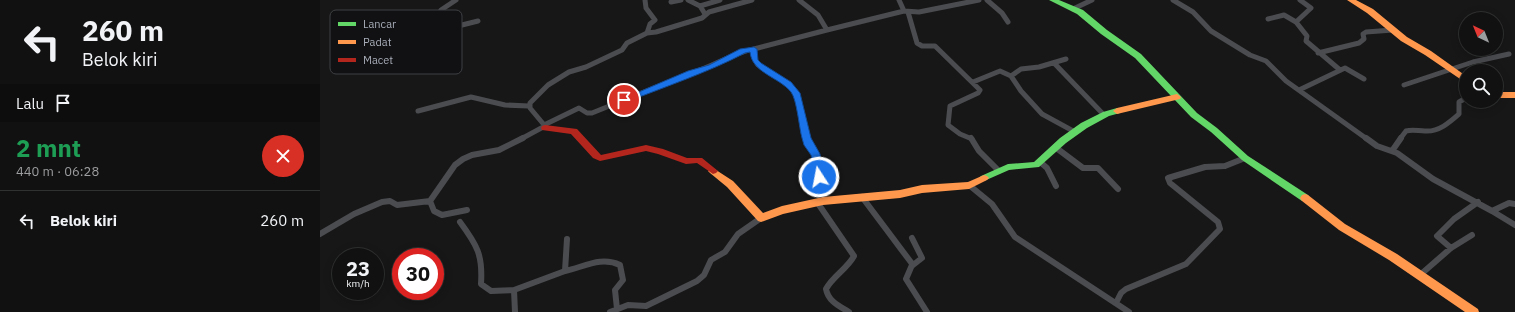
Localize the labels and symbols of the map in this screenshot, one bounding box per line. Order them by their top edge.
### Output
legend [330,10,462,74]
north arrow [1459,12,1503,56]
text: Lancar [363,17,396,31]
text: Padat [363,35,392,49]
text: Macet [363,53,393,67]
pin [607,83,641,117]
position arrow [798,156,840,198]
speed limit sign: 30 [392,248,444,300]

